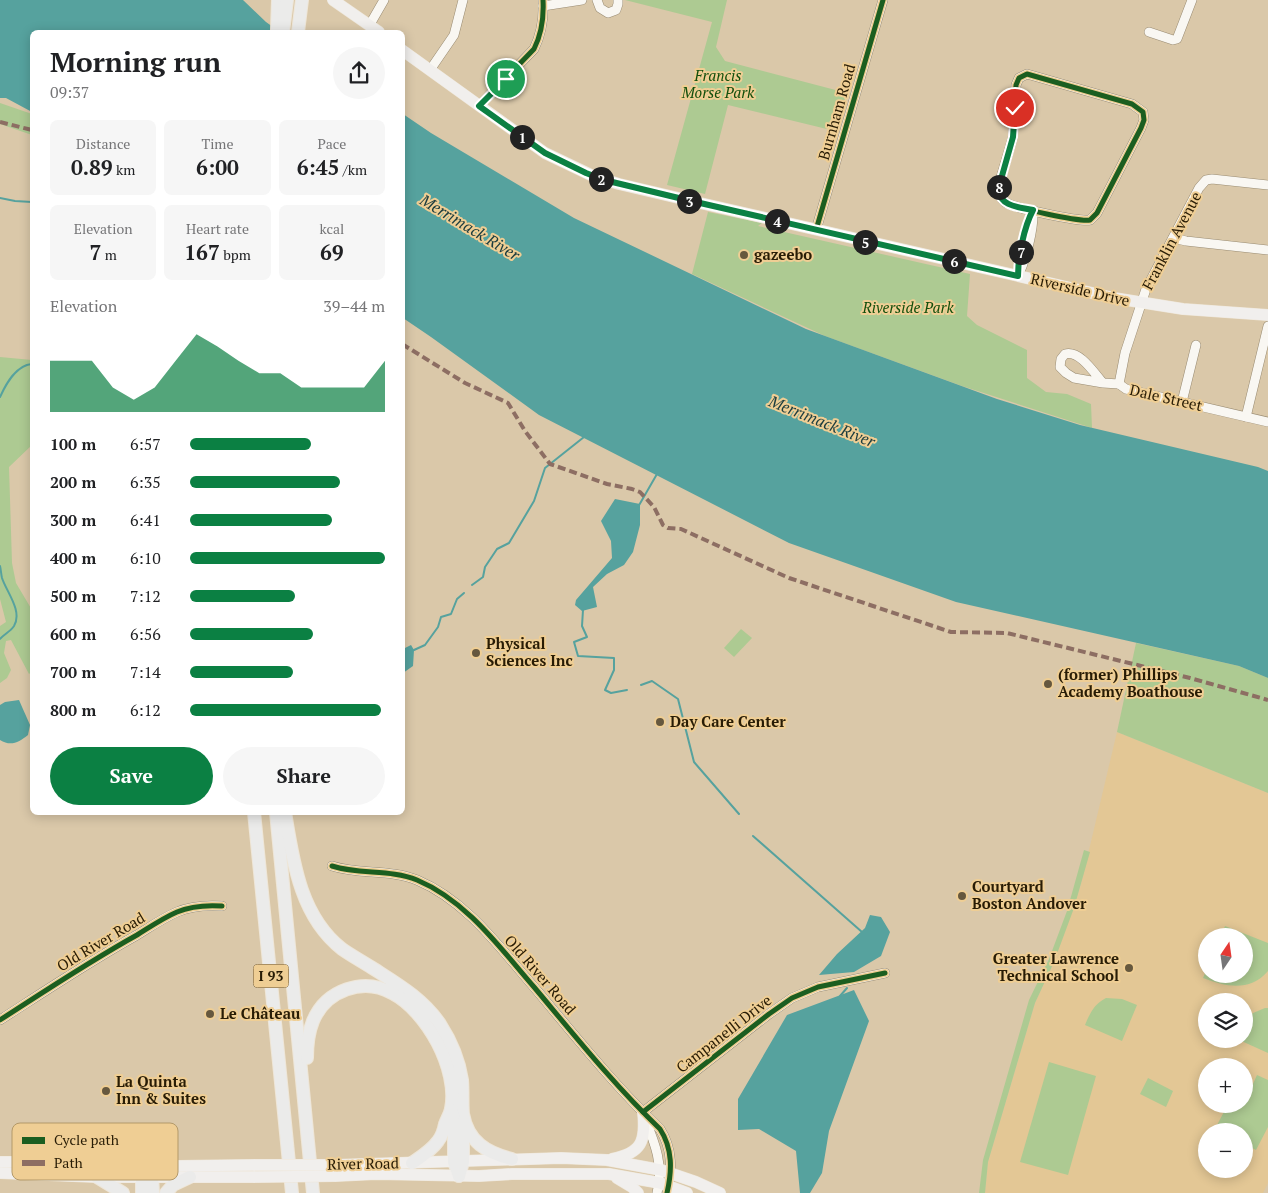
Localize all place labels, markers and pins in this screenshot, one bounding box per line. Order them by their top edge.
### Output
pin [485,58,527,100]
pin [994,87,1036,129]
pin: 1 [510,124,534,150]
pin: 2 [588,166,614,192]
pin: 8 [986,174,1012,200]
pin: 3 [676,188,702,214]
pin: 4 [764,208,790,234]
pin: 5 [852,230,878,254]
pin: 7 [1008,240,1034,264]
place label: gazeebo [754,244,812,264]
pin: 6 [942,248,966,274]
marker: gazeebo [738,249,750,261]
place label: Physical Sciences Inc [486,633,573,670]
marker: Physical Sciences Inc [470,647,482,659]
place label: (former) Phillips Academy Boathouse [1058,664,1203,701]
marker: (former) Phillips Academy Boathouse [1042,678,1054,690]
place label: Day Care Center [670,711,786,731]
marker: Day Care Center [654,716,666,728]
place label: Courtyard Boston Andover [972,876,1087,913]
marker: Courtyard Boston Andover [956,890,968,902]
place label: Greater Lawrence Technical School [993,948,1119,985]
marker: Greater Lawrence Technical School [1123,962,1135,974]
place label: Le Château [220,1003,301,1023]
marker: Le Château [204,1008,216,1020]
place label: La Quinta Inn & Suites [116,1071,206,1108]
marker: La Quinta Inn & Suites [100,1085,112,1097]

